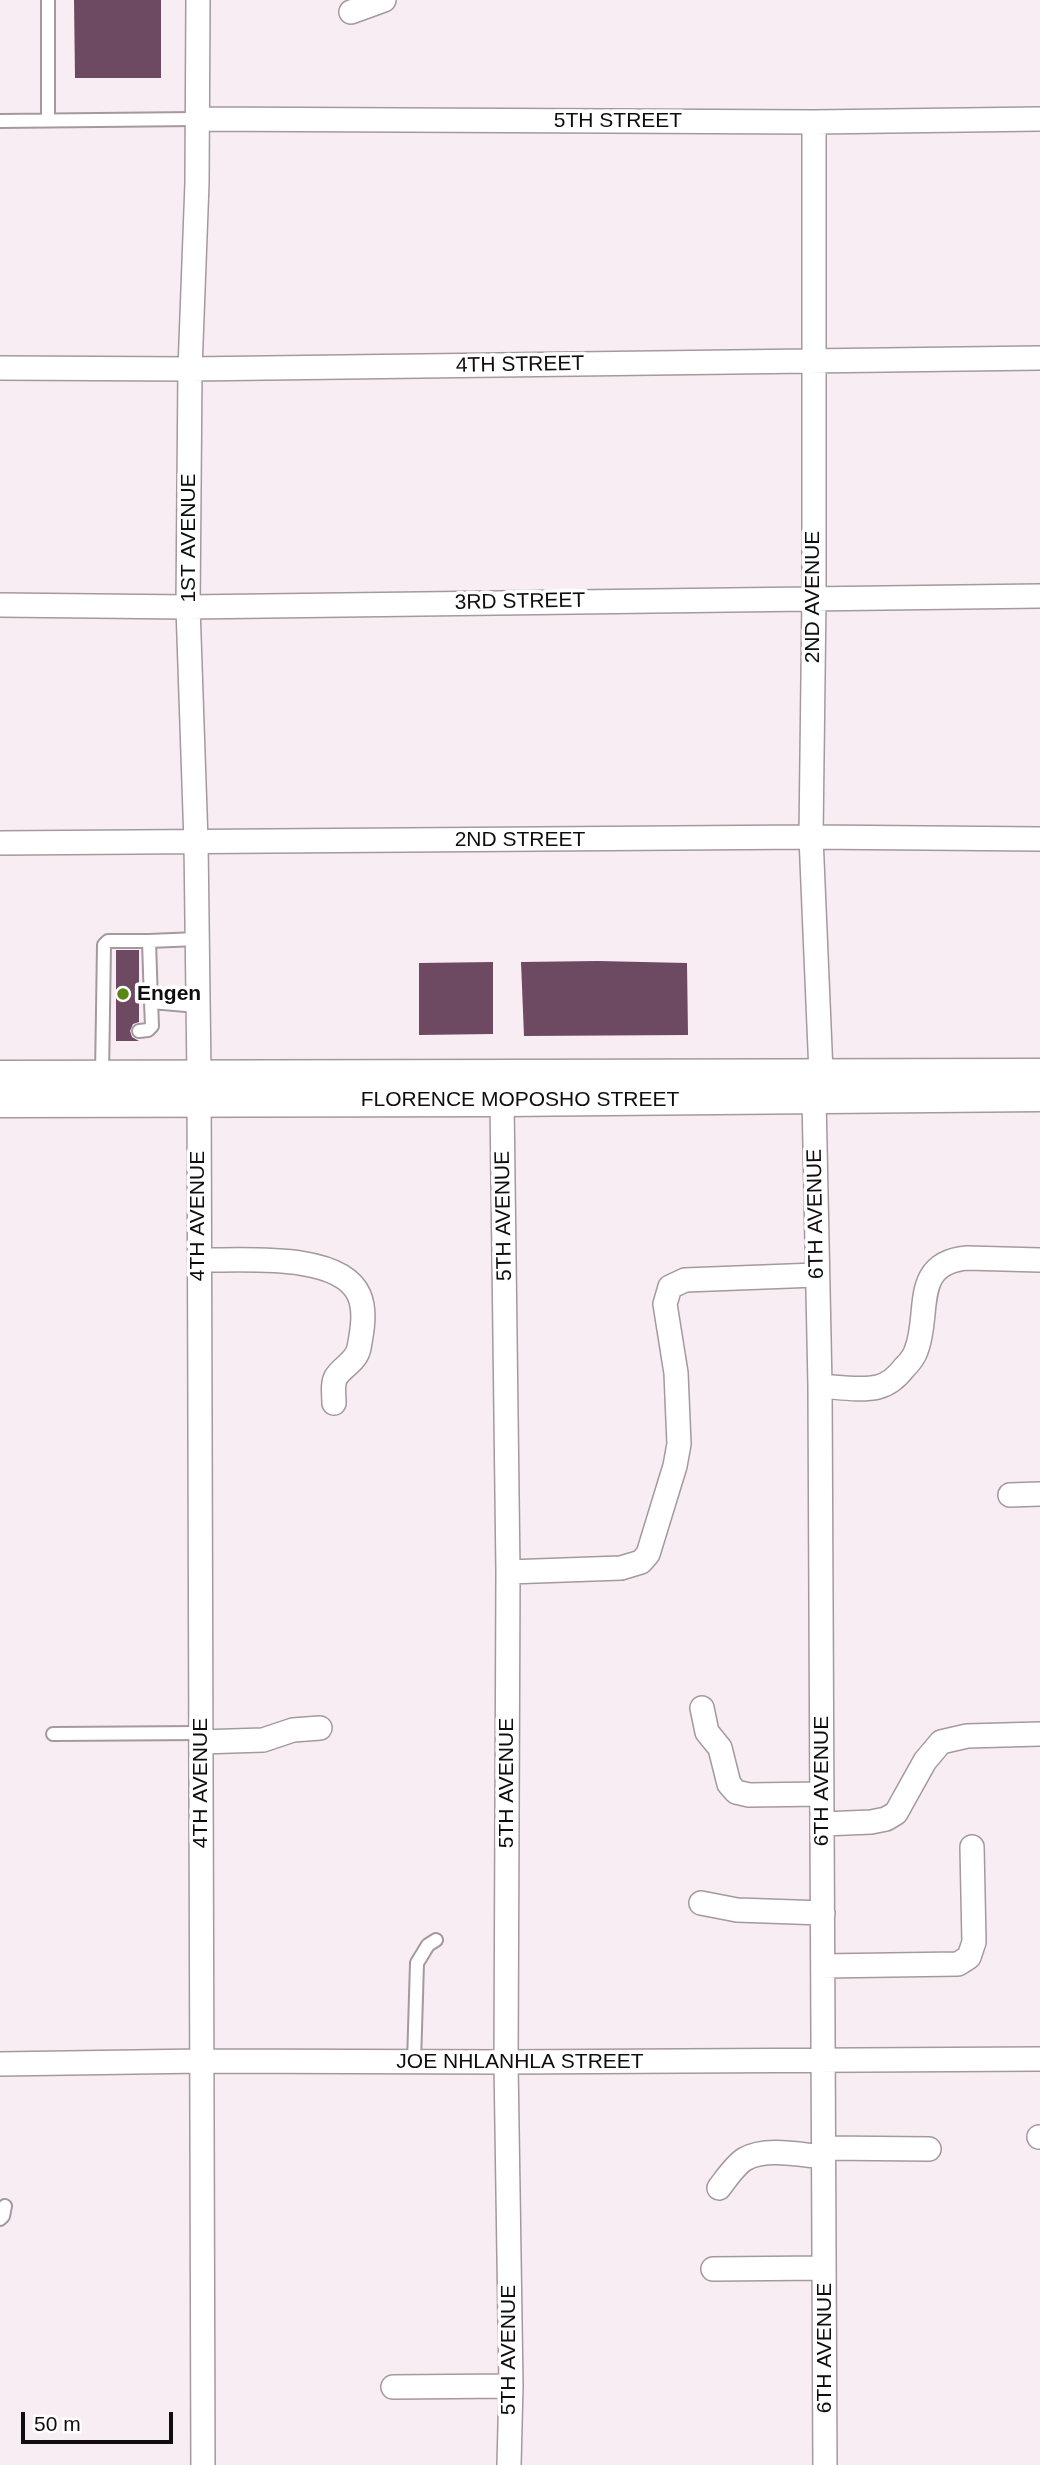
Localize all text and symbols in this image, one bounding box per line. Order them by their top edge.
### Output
street label: 5TH STREET [554,108,682,134]
street label: 4TH STREET [456,351,584,379]
street label: 1ST AVENUE [176,473,202,603]
street label: 2ND AVENUE [800,531,826,663]
street label: 3RD STREET [454,588,586,616]
street label: 2ND STREET [455,827,585,853]
place label: Engen [137,981,201,1007]
marker: Engen [115,986,131,1002]
street label: FLORENCE MOPOSHO STREET [361,1087,679,1113]
street label: 6TH AVENUE [802,1149,830,1279]
street label: 4TH AVENUE [185,1151,211,1281]
street label: 5TH AVENUE [490,1151,518,1281]
street label: 6TH AVENUE [809,1716,835,1846]
street label: 4TH AVENUE [188,1718,214,1848]
street label: 5TH AVENUE [494,1718,520,1848]
street label: JOE NHLANHLA STREET [396,2049,644,2075]
street label: 6TH AVENUE [812,2283,838,2413]
street label: 5TH AVENUE [496,2285,522,2415]
scale bar [24,2398,177,2442]
text: 50 m [34,2412,81,2435]

